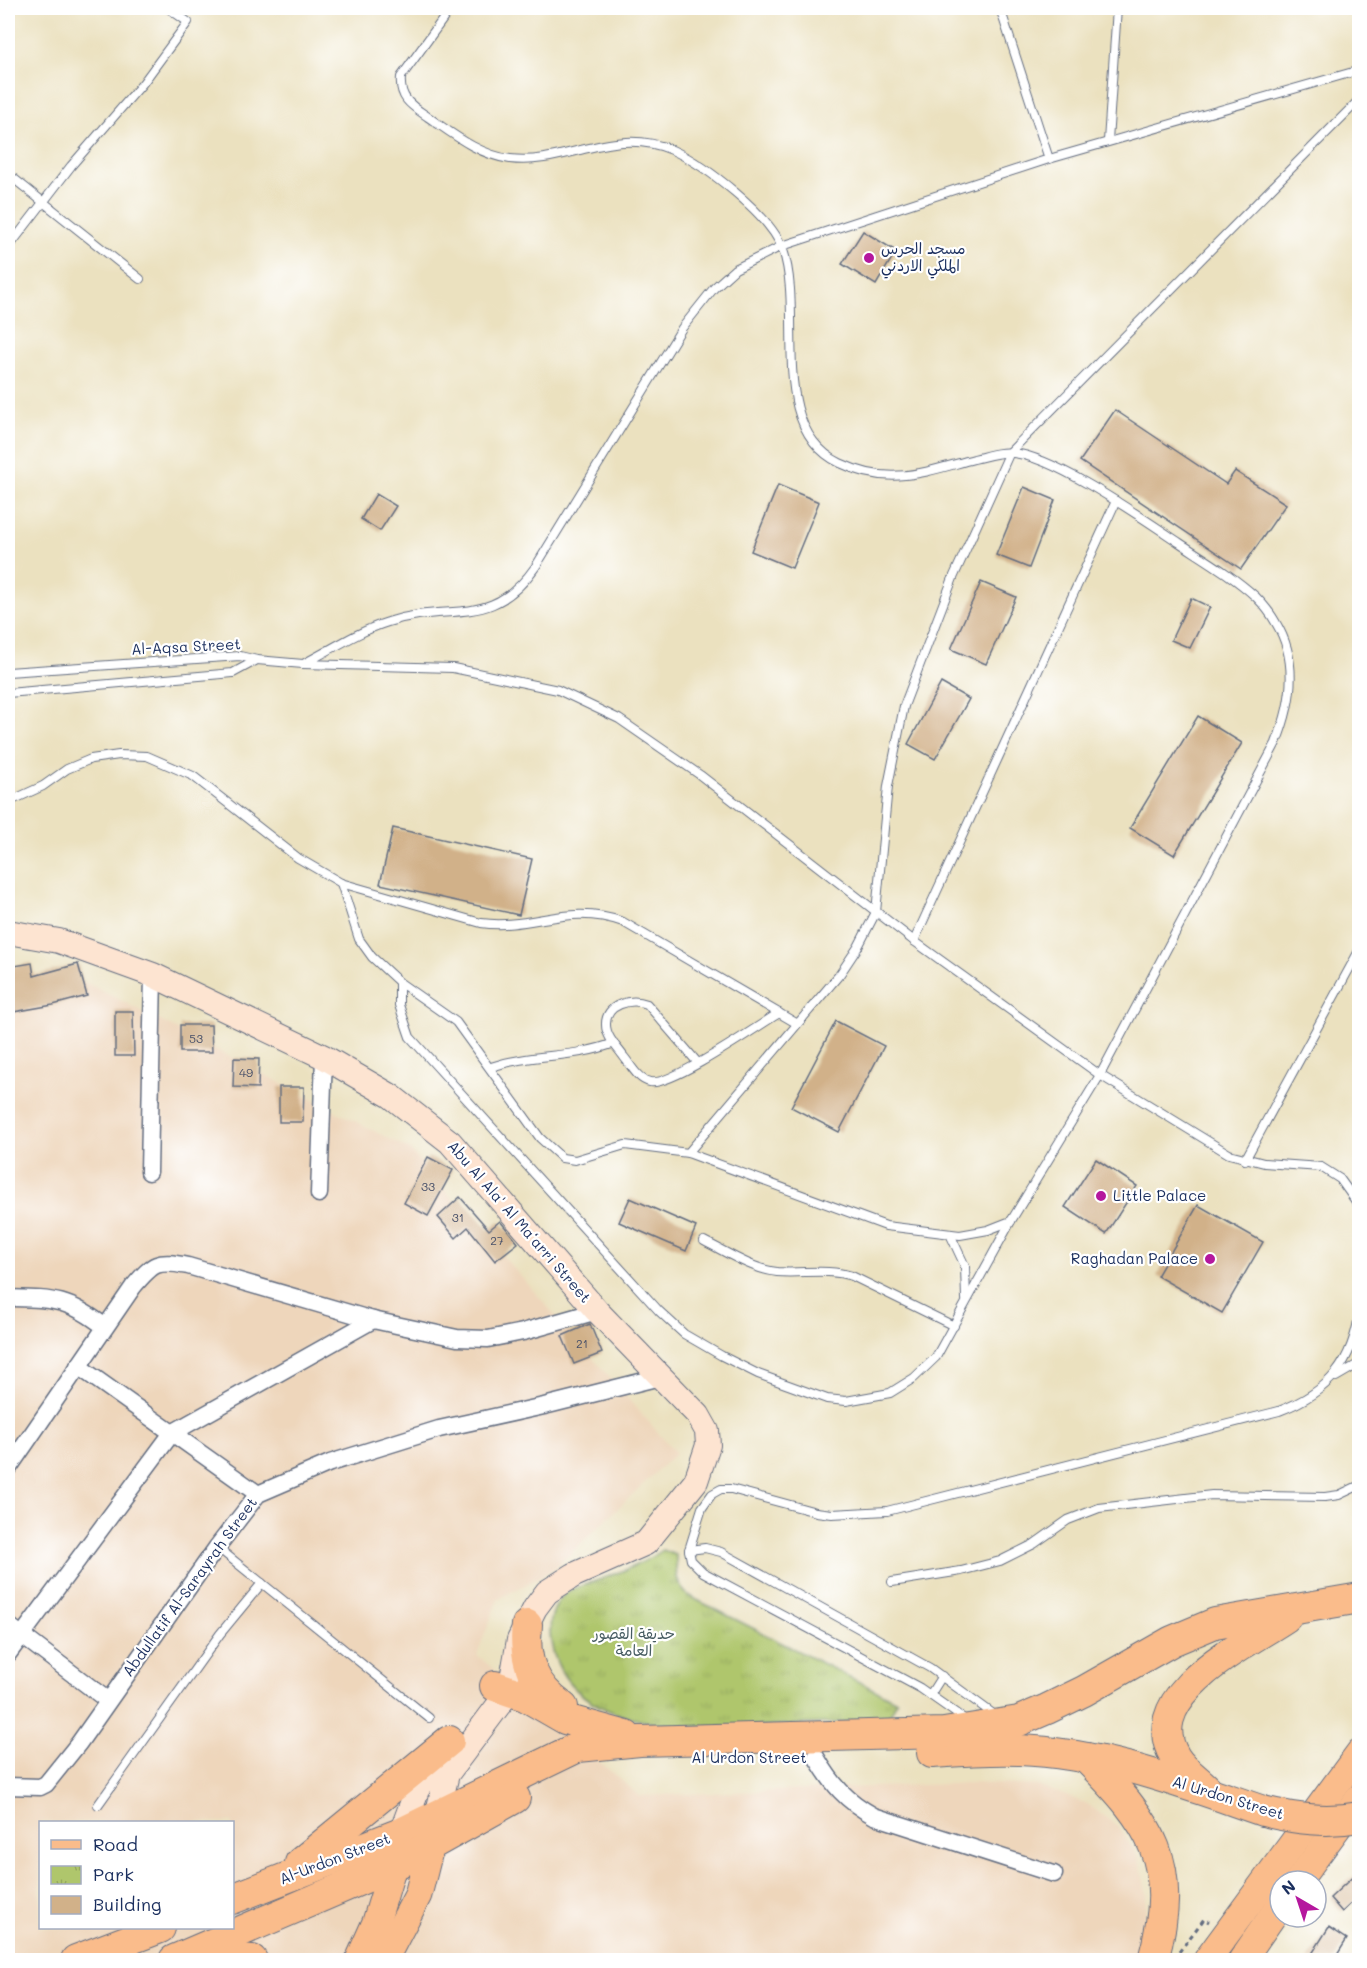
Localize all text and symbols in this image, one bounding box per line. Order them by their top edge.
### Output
place label: مسجد الحرس الملكي الاردني [881,238,965,279]
marker: مسجد الحرس الملكي الاردني [862,251,876,265]
street label: Al-Aqsa Street [131,633,241,659]
house number: 53 [189,1030,203,1046]
house number: 49 [239,1064,253,1080]
street label: Abu Al Ala' Al Maʻarri Street [444,1136,596,1307]
house number: 33 [421,1178,435,1194]
place label: Little Palace [1113,1185,1206,1205]
marker: Little Palace [1094,1189,1108,1203]
house number: 31 [452,1209,464,1225]
house number: 27 [490,1232,504,1248]
place label: Raghadan Palace [1071,1248,1198,1268]
marker: Raghadan Palace [1203,1252,1217,1266]
house number: 21 [576,1335,588,1351]
street label: Abdullatif Al-Sarayrah Street [117,1493,261,1680]
park label: حديقة القصور العامة [592,1623,675,1660]
street label: Al Urdon Street [691,1747,807,1767]
street label: Al Urdon Street [1170,1771,1287,1824]
legend [39,1821,234,1929]
street label: Al-Urdon Street [276,1828,393,1888]
text: Road [93,1832,138,1856]
text: Park [93,1862,134,1886]
north arrow [1268,1869,1328,1929]
text: N [1277,1875,1300,1899]
text: Building [93,1892,161,1916]

